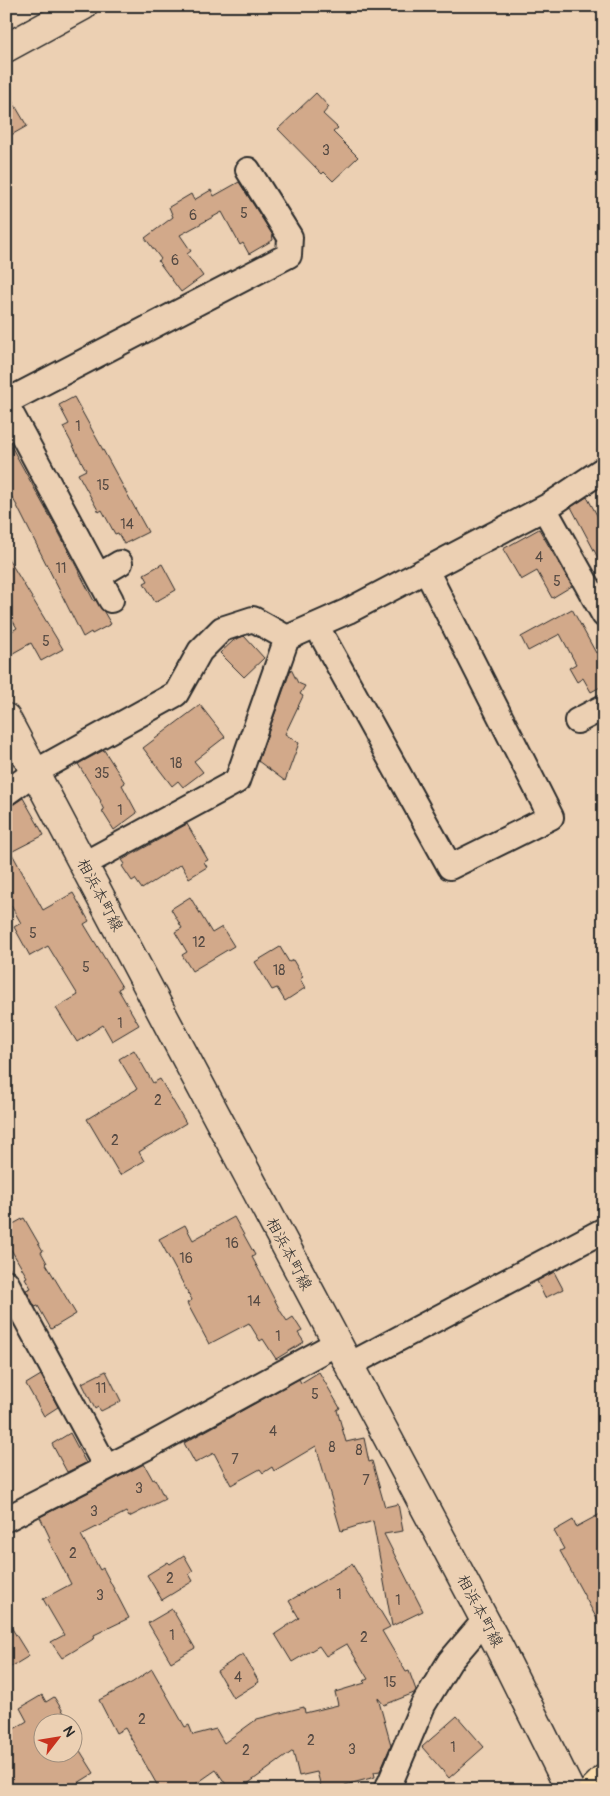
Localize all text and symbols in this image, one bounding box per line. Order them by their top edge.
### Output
house number: 3 [322,142,330,159]
house number: 5 [240,205,248,222]
house number: 6 [189,207,197,224]
house number: 6 [171,252,179,269]
house number: 1 [75,418,81,435]
house number: 15 [96,477,110,494]
house number: 14 [120,516,134,533]
house number: 4 [535,549,543,566]
house number: 11 [56,560,66,577]
house number: 5 [553,573,561,590]
house number: 5 [42,633,50,650]
house number: 18 [170,755,182,772]
house number: 35 [94,765,110,782]
house number: 1 [117,802,123,819]
street label: 相浜本町線 [72,855,128,935]
house number: 5 [29,925,37,942]
house number: 12 [192,934,206,951]
house number: 5 [82,959,90,976]
house number: 18 [273,962,285,979]
house number: 1 [117,1015,123,1032]
house number: 2 [154,1092,162,1109]
house number: 2 [111,1132,119,1149]
street label: 相浜本町線 [261,1214,317,1294]
house number: 16 [225,1235,239,1252]
house number: 16 [179,1250,193,1267]
house number: 14 [247,1293,261,1310]
house number: 1 [275,1328,281,1345]
house number: 11 [96,1380,106,1397]
house number: 5 [311,1386,319,1403]
house number: 4 [269,1423,277,1440]
house number: 8 [328,1439,336,1456]
house number: 8 [355,1442,363,1459]
house number: 7 [231,1451,239,1468]
house number: 7 [362,1472,370,1489]
house number: 3 [135,1480,143,1497]
house number: 3 [90,1503,98,1520]
house number: 2 [69,1545,77,1562]
house number: 2 [166,1570,174,1587]
street label: 相浜本町線 [452,1571,508,1651]
house number: 1 [336,1586,342,1603]
house number: 3 [96,1587,104,1604]
house number: 1 [395,1592,401,1609]
house number: 1 [169,1627,175,1644]
house number: 2 [360,1629,368,1646]
house number: 4 [234,1669,242,1686]
house number: 15 [383,1674,397,1691]
house number: 2 [138,1711,146,1728]
north arrow [32,1714,82,1764]
text: N [59,1723,78,1740]
house number: 2 [307,1732,315,1749]
house number: 1 [450,1739,456,1756]
house number: 3 [348,1741,356,1758]
house number: 2 [242,1742,250,1759]

